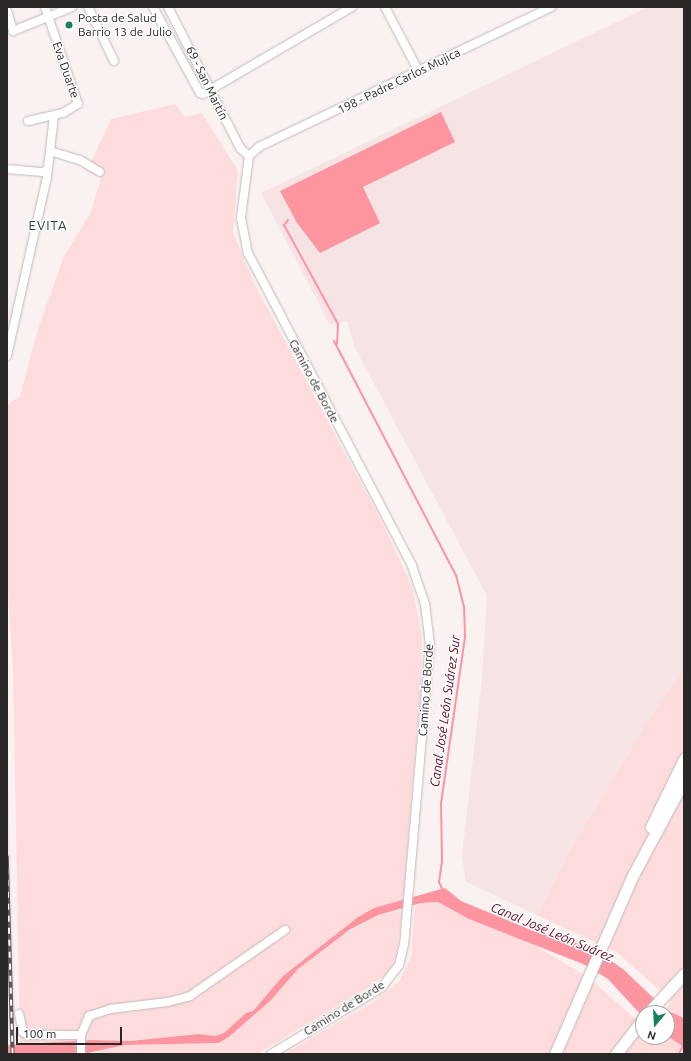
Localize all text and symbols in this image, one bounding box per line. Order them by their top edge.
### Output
place label: Posta de Salud Barrio 13 de Julio [78,11,172,39]
marker: Posta de Salud Barrio 13 de Julio [63,19,75,31]
street label: Eva Duarte [50,40,82,100]
street label: 69 - San Martín [183,44,231,122]
street label: 198 - Padre Carlos Mujica [335,45,463,117]
district label: EVITA [29,217,67,233]
street label: Camino de Borde [286,337,342,425]
water label: Canal José León Suárez Sur [427,634,463,788]
street label: Camino de Borde [416,643,436,737]
water label: Canal José León Suárez [488,899,616,965]
street label: Camino de Borde [301,977,387,1039]
north arrow [635,1005,675,1045]
scale bar [18,1019,124,1045]
text: 100 m [23,1027,56,1040]
text: N [646,1028,657,1042]

